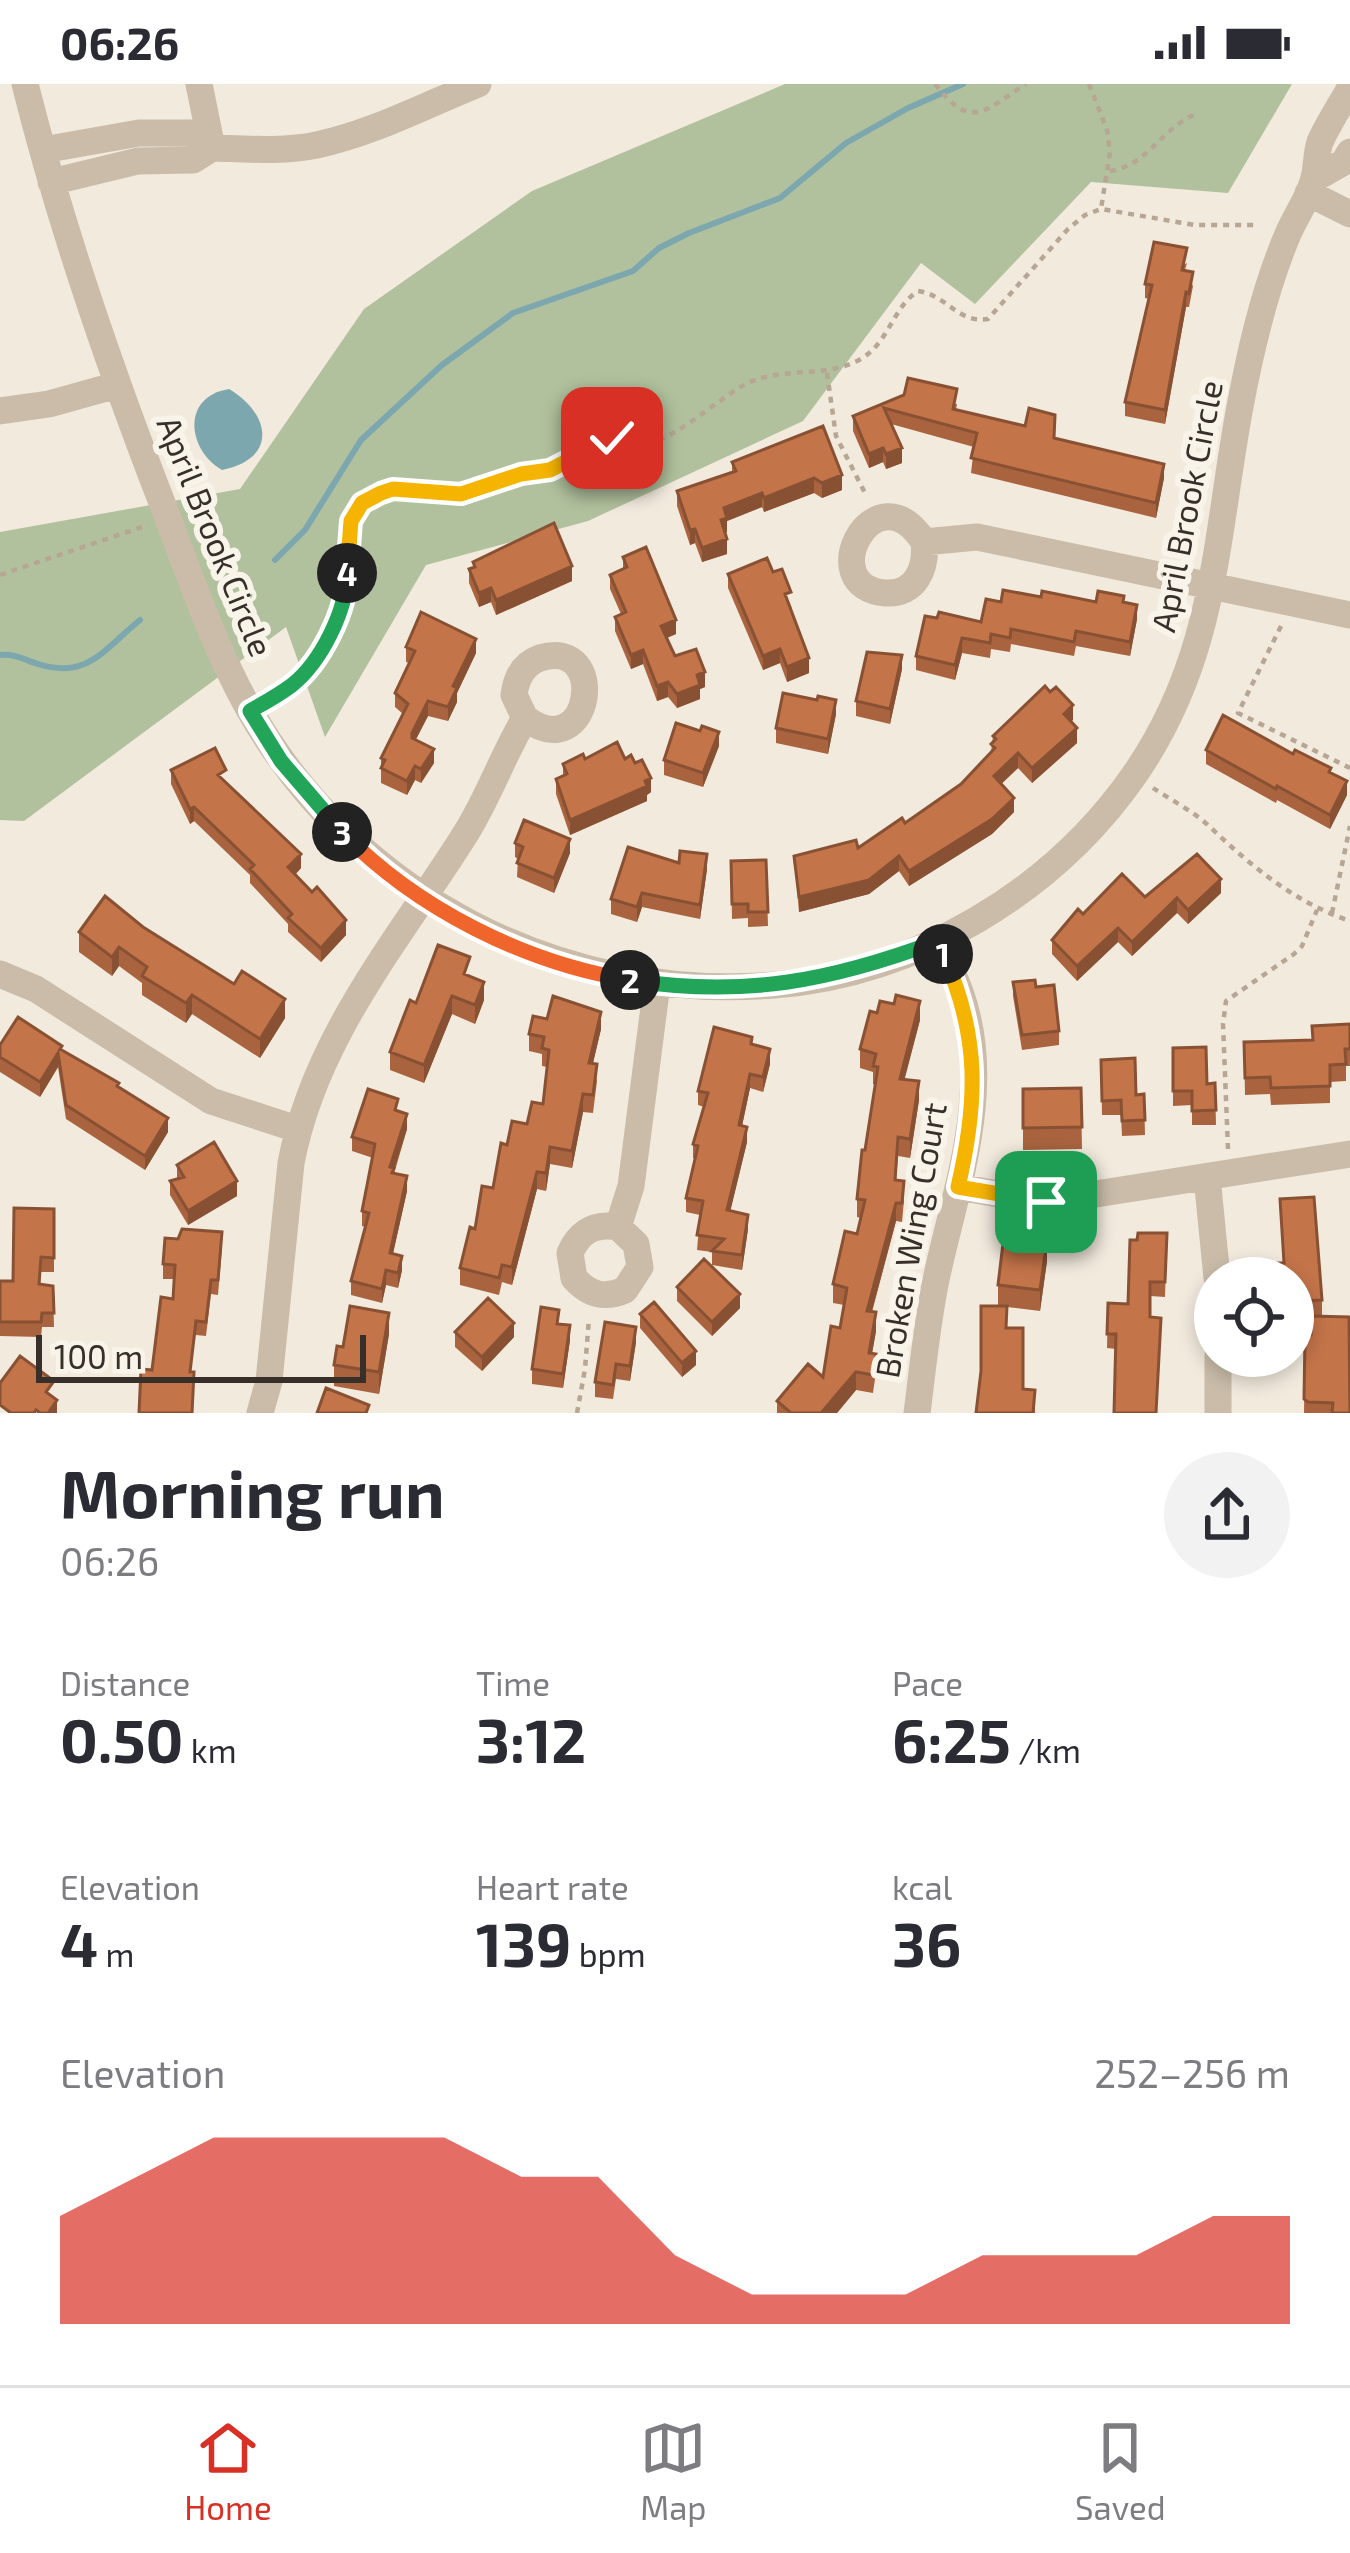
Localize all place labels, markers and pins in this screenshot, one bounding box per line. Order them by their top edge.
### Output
pin [561,387,663,489]
pin: 4 [317,543,377,603]
pin: 3 [312,802,372,862]
pin: 1 [913,924,973,984]
pin: 2 [600,950,660,1010]
pin [995,1151,1097,1253]

